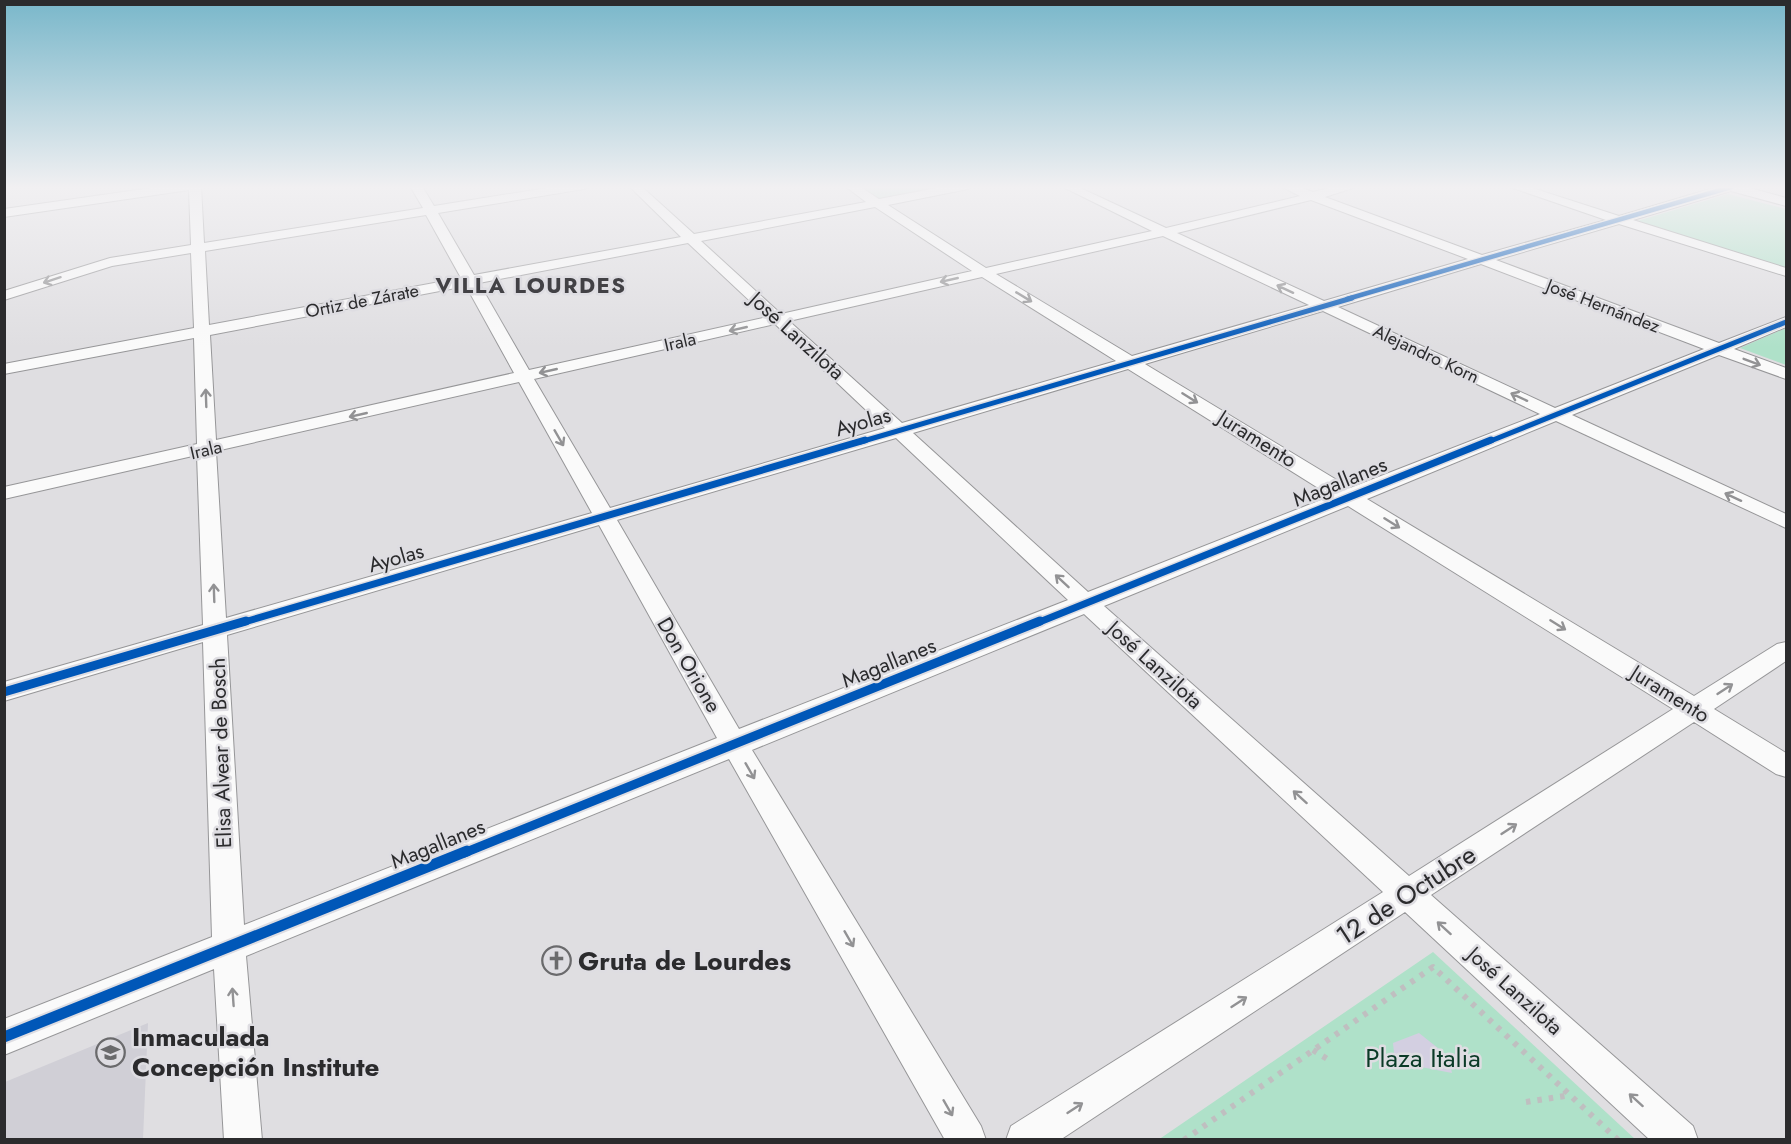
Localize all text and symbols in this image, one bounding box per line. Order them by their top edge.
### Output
district label: VILLA LOURDES [434,269,627,301]
street label: José Hernández [1541,272,1664,340]
one-way arrow [940,274,959,286]
one-way arrow [43,275,62,286]
street label: Ortiz de Zárate [303,277,421,325]
one-way arrow [1276,282,1294,294]
street label: José Lanzilota [740,283,851,387]
one-way arrow [1015,291,1032,303]
street label: Alejandro Korn [1369,318,1483,390]
one-way arrow [729,323,748,335]
street label: Irala [661,326,699,358]
one-way arrow [1743,357,1761,368]
one-way arrow [539,366,558,378]
one-way arrow [200,388,211,408]
one-way arrow [1510,391,1528,403]
one-way arrow [1181,393,1198,405]
street label: Ayolas [832,400,894,444]
street label: Juramento [1209,401,1302,475]
one-way arrow [349,409,368,421]
one-way arrow [554,429,566,446]
street label: Irala [187,434,225,466]
street label: Magallanes [1288,450,1392,514]
one-way arrow [1725,491,1743,503]
one-way arrow [1383,517,1400,529]
street label: Ayolas [365,536,427,580]
one-way arrow [1055,574,1070,588]
one-way arrow [208,583,220,603]
street label: Don Orione [650,612,728,718]
street label: José Lanzilota [1098,612,1209,716]
one-way arrow [1549,619,1566,631]
street label: Magallanes [837,631,941,695]
street label: Juramento [1622,656,1715,730]
street label: Elisa Alvear de Bosch [203,657,239,849]
one-way arrow [1717,683,1733,695]
one-way arrow [745,762,756,780]
one-way arrow [1292,790,1307,804]
street label: Magallanes [386,812,490,876]
one-way arrow [1500,822,1517,835]
street label: 12 de Octubre [1329,836,1483,954]
one-way arrow [1437,921,1452,935]
one-way arrow [844,930,855,948]
street label: José Lanzilota [1458,938,1569,1042]
place label: Gruta de Lourdes [578,942,791,980]
church icon: Gruta de Lourdes [541,945,573,977]
one-way arrow [227,988,238,1008]
one-way arrow [1230,996,1247,1009]
place label: Inmaculada Concepción Institute [132,1018,379,1086]
school or university icon: Inmaculada Concepción Institute [95,1036,127,1068]
park label: Plaza Italia [1365,1039,1481,1077]
one-way arrow [1629,1093,1644,1107]
one-way arrow [942,1099,954,1116]
one-way arrow [1066,1102,1082,1114]

